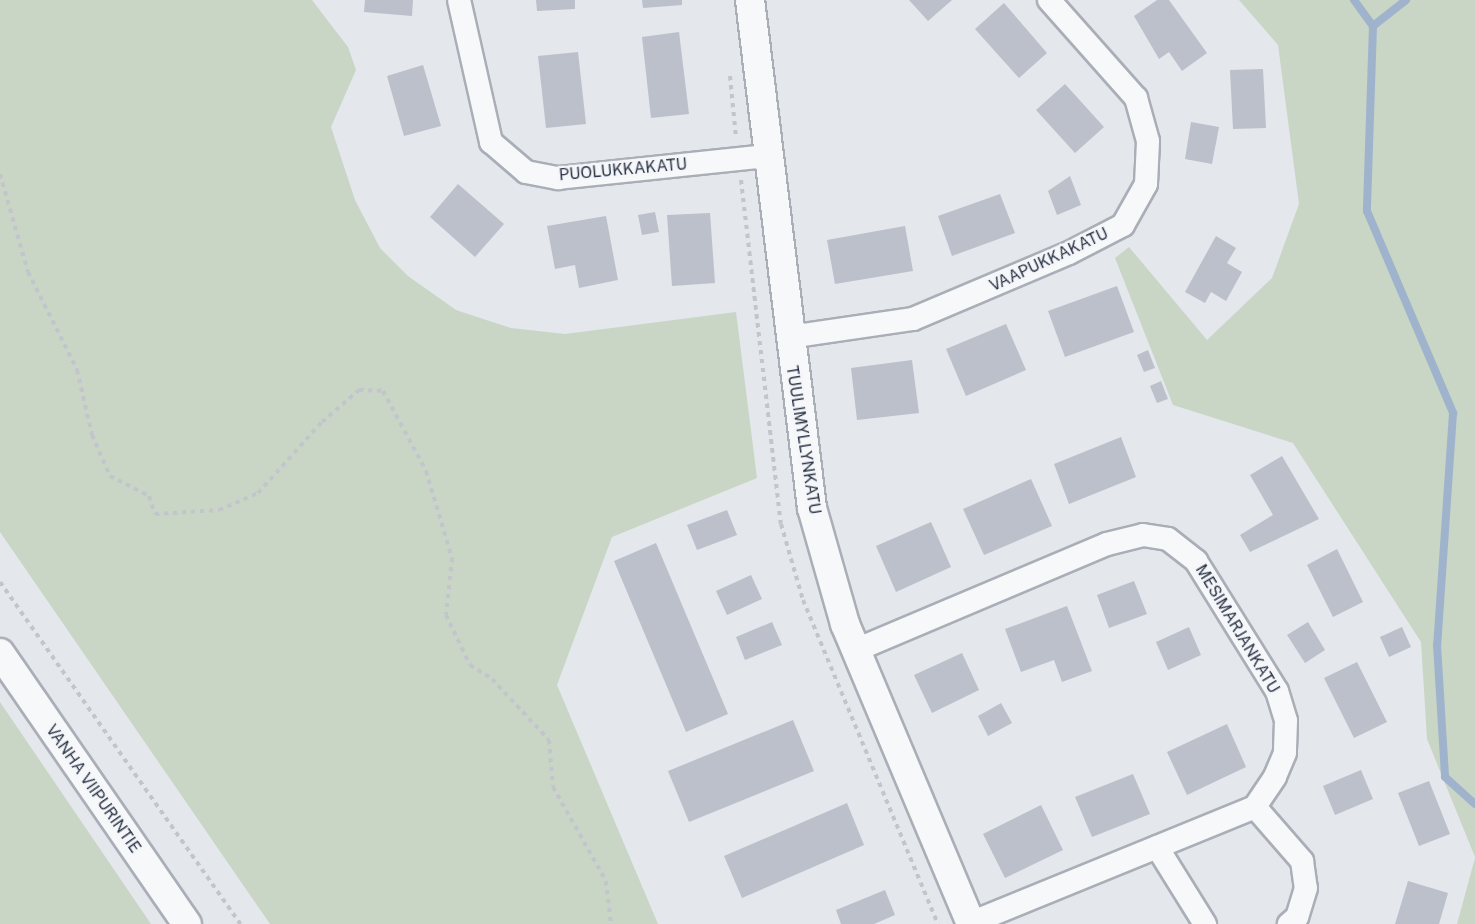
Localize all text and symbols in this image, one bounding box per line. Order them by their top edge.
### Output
street label: PUOLUKKAKATU [558,155,688,185]
street label: VAAPUKKAKATU [987,224,1111,296]
street label: TUULIMYLLYNKATU [782,364,824,516]
street label: MESIMARJANKATU [1191,561,1283,697]
street label: VANHA VIIPURINTIE [41,721,145,857]

